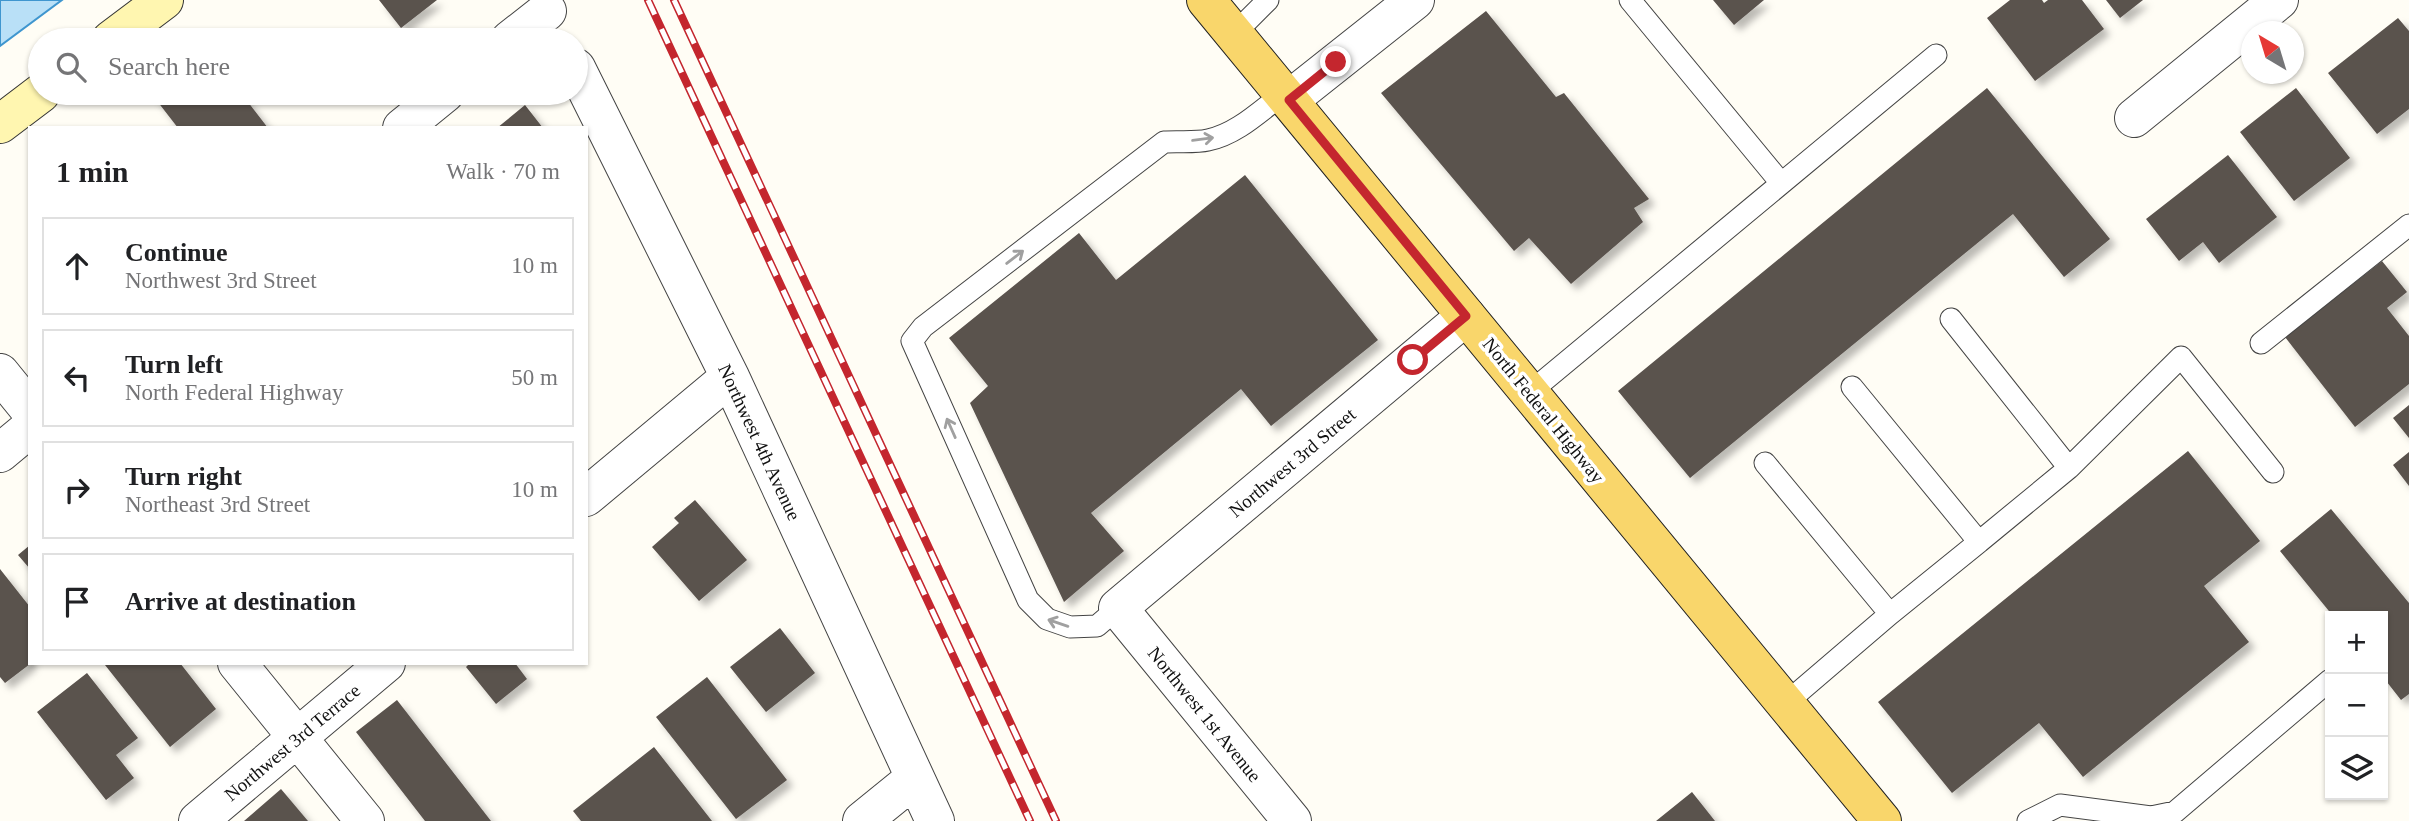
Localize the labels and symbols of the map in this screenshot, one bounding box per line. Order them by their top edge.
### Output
north arrow [2241,21,2304,84]
route end [1320,46,1351,77]
one-way arrow [1191,132,1214,145]
one-way arrow [1005,250,1024,265]
street label: North Federal Highway [1479,334,1609,487]
route start [1397,344,1428,375]
street label: Northwest 4th Avenue [714,361,805,523]
street label: Northwest 3rd Street [1225,403,1360,521]
one-way arrow [944,417,957,439]
one-way arrow [1047,616,1069,629]
street label: Northwest 1st Avenue [1144,643,1265,786]
street label: Northwest 3rd Terrace [220,680,364,805]

